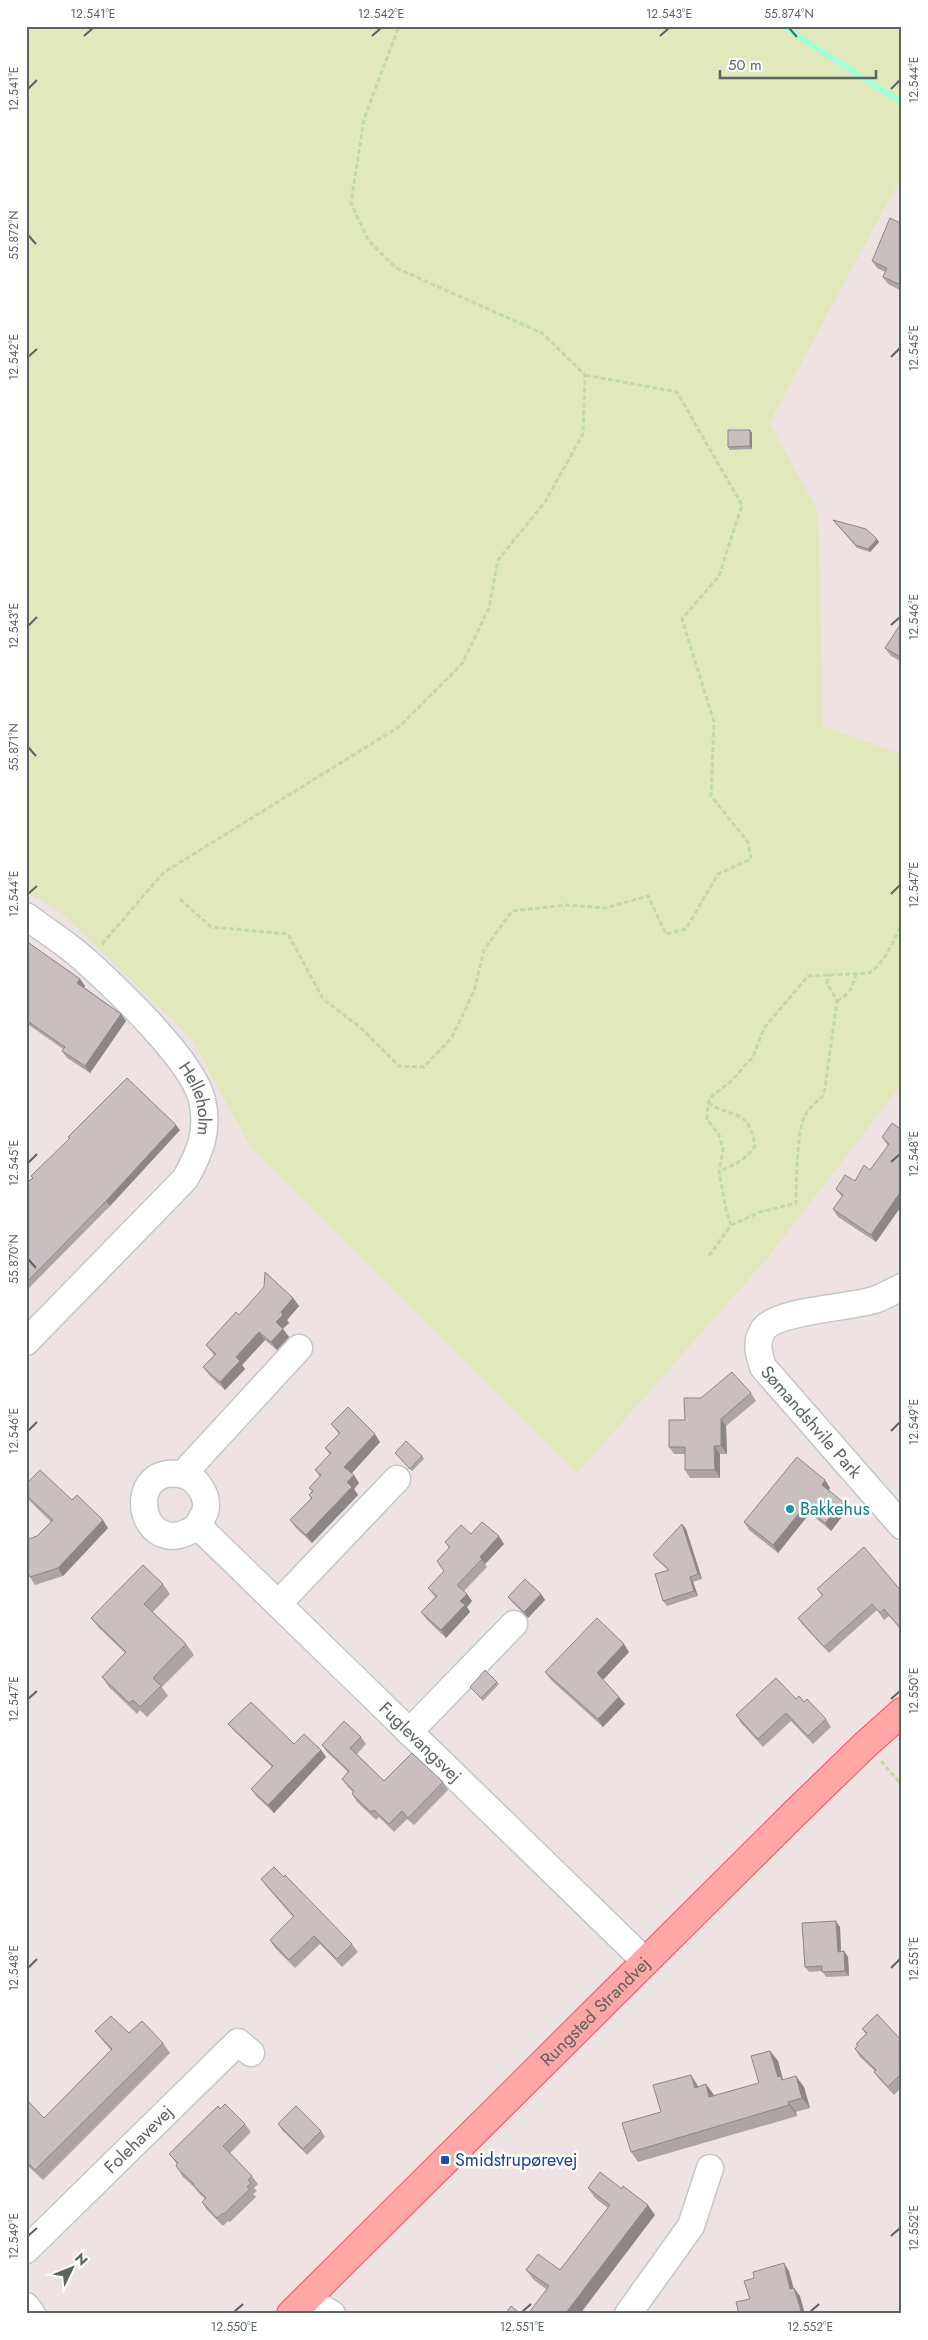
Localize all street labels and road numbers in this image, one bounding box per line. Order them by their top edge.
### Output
street label: Helleholm [172,1056,218,1137]
street label: Sømandshvile Park [754,1360,868,1484]
street label: Fuglevangsvej [373,1696,467,1789]
street label: Rungsted Strandvej [534,1951,656,2072]
street label: Folehavevej [98,2099,179,2179]

